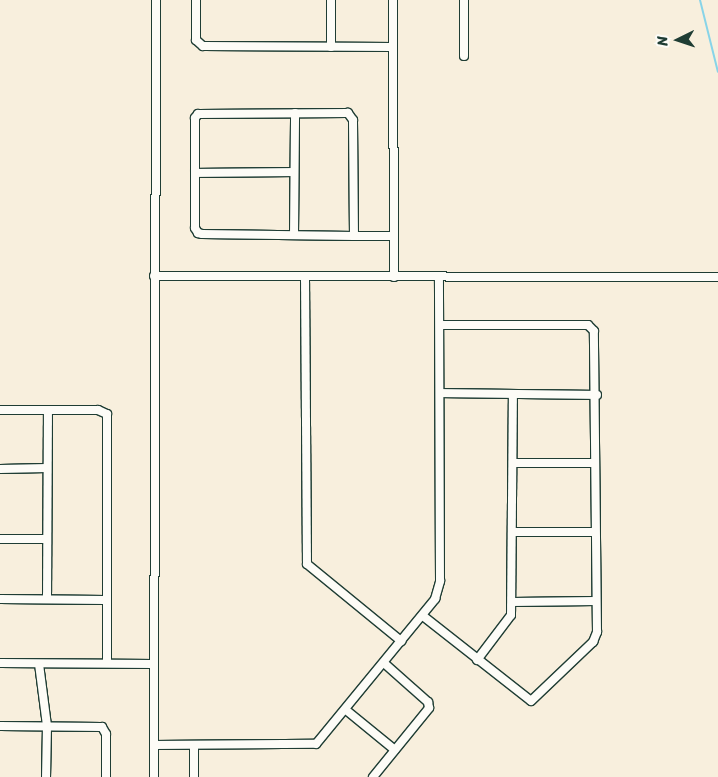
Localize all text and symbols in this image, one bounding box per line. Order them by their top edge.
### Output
north arrow [653,15,703,65]
text: N [650,35,675,47]

